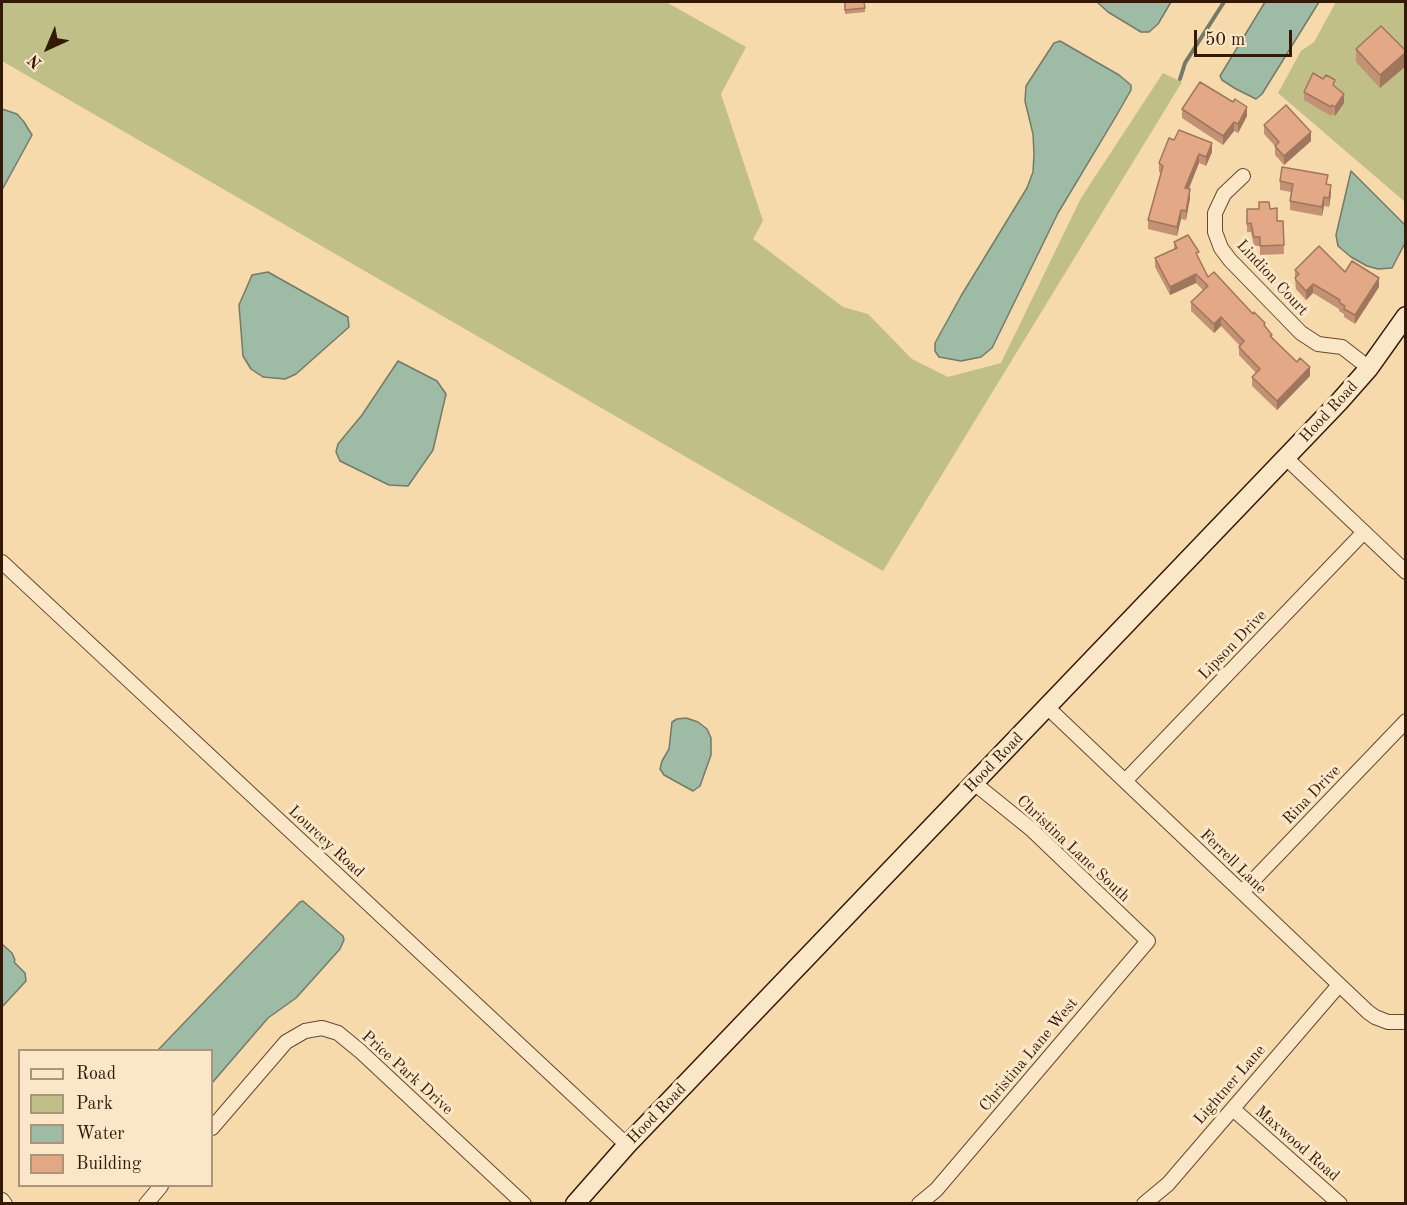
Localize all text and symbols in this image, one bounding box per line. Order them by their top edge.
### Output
north arrow [18,18,78,78]
scale bar [1197,18,1294,56]
text: 50 m [1205,31,1245,49]
text: N [26,51,45,71]
street label: Lindion Court [1232,236,1312,320]
street label: Hood Road [1296,377,1362,447]
street label: Lipson Drive [1195,606,1271,684]
street label: Hood Road [960,729,1028,797]
street label: Rina Drive [1279,761,1345,829]
street label: Christina Lane South [1012,792,1134,906]
street label: Lourcey Road [284,802,368,882]
street label: Ferrell Lane [1196,825,1270,899]
street label: Christina Lane West [976,994,1082,1116]
street label: Price Park Drive [357,1027,457,1119]
street label: Lightner Lane [1190,1041,1270,1129]
legend [18,1049,213,1187]
text: Road [76,1065,116,1083]
street label: Hood Road [623,1080,691,1148]
text: Park [76,1095,113,1113]
street label: Maxwood Road [1251,1102,1343,1186]
text: Water [76,1125,125,1143]
text: Building [76,1155,141,1173]

